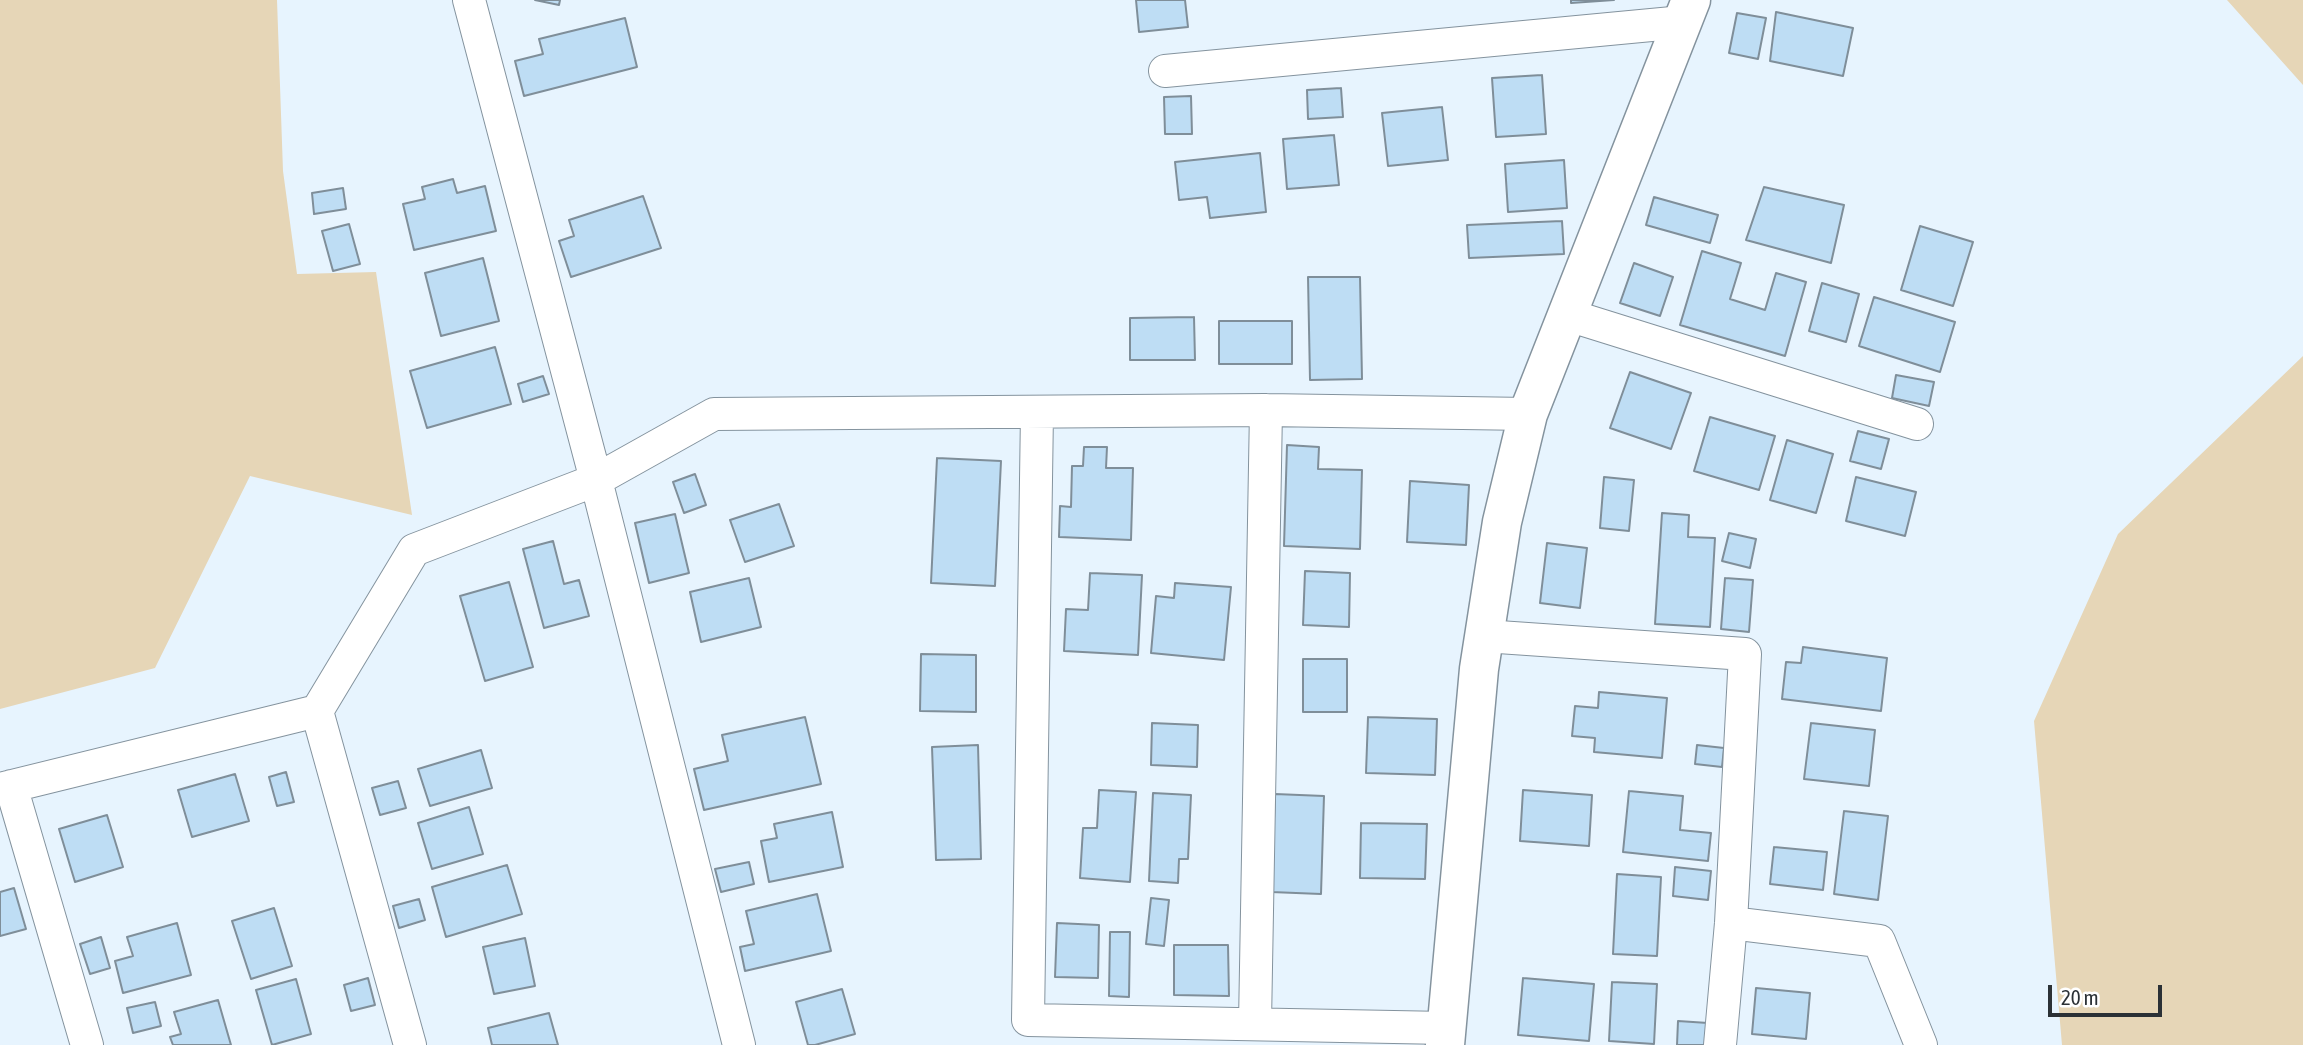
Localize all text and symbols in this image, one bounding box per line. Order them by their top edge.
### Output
scale bar [2051,972,2165,1016]
text: 20 m [2061,985,2099,1009]

